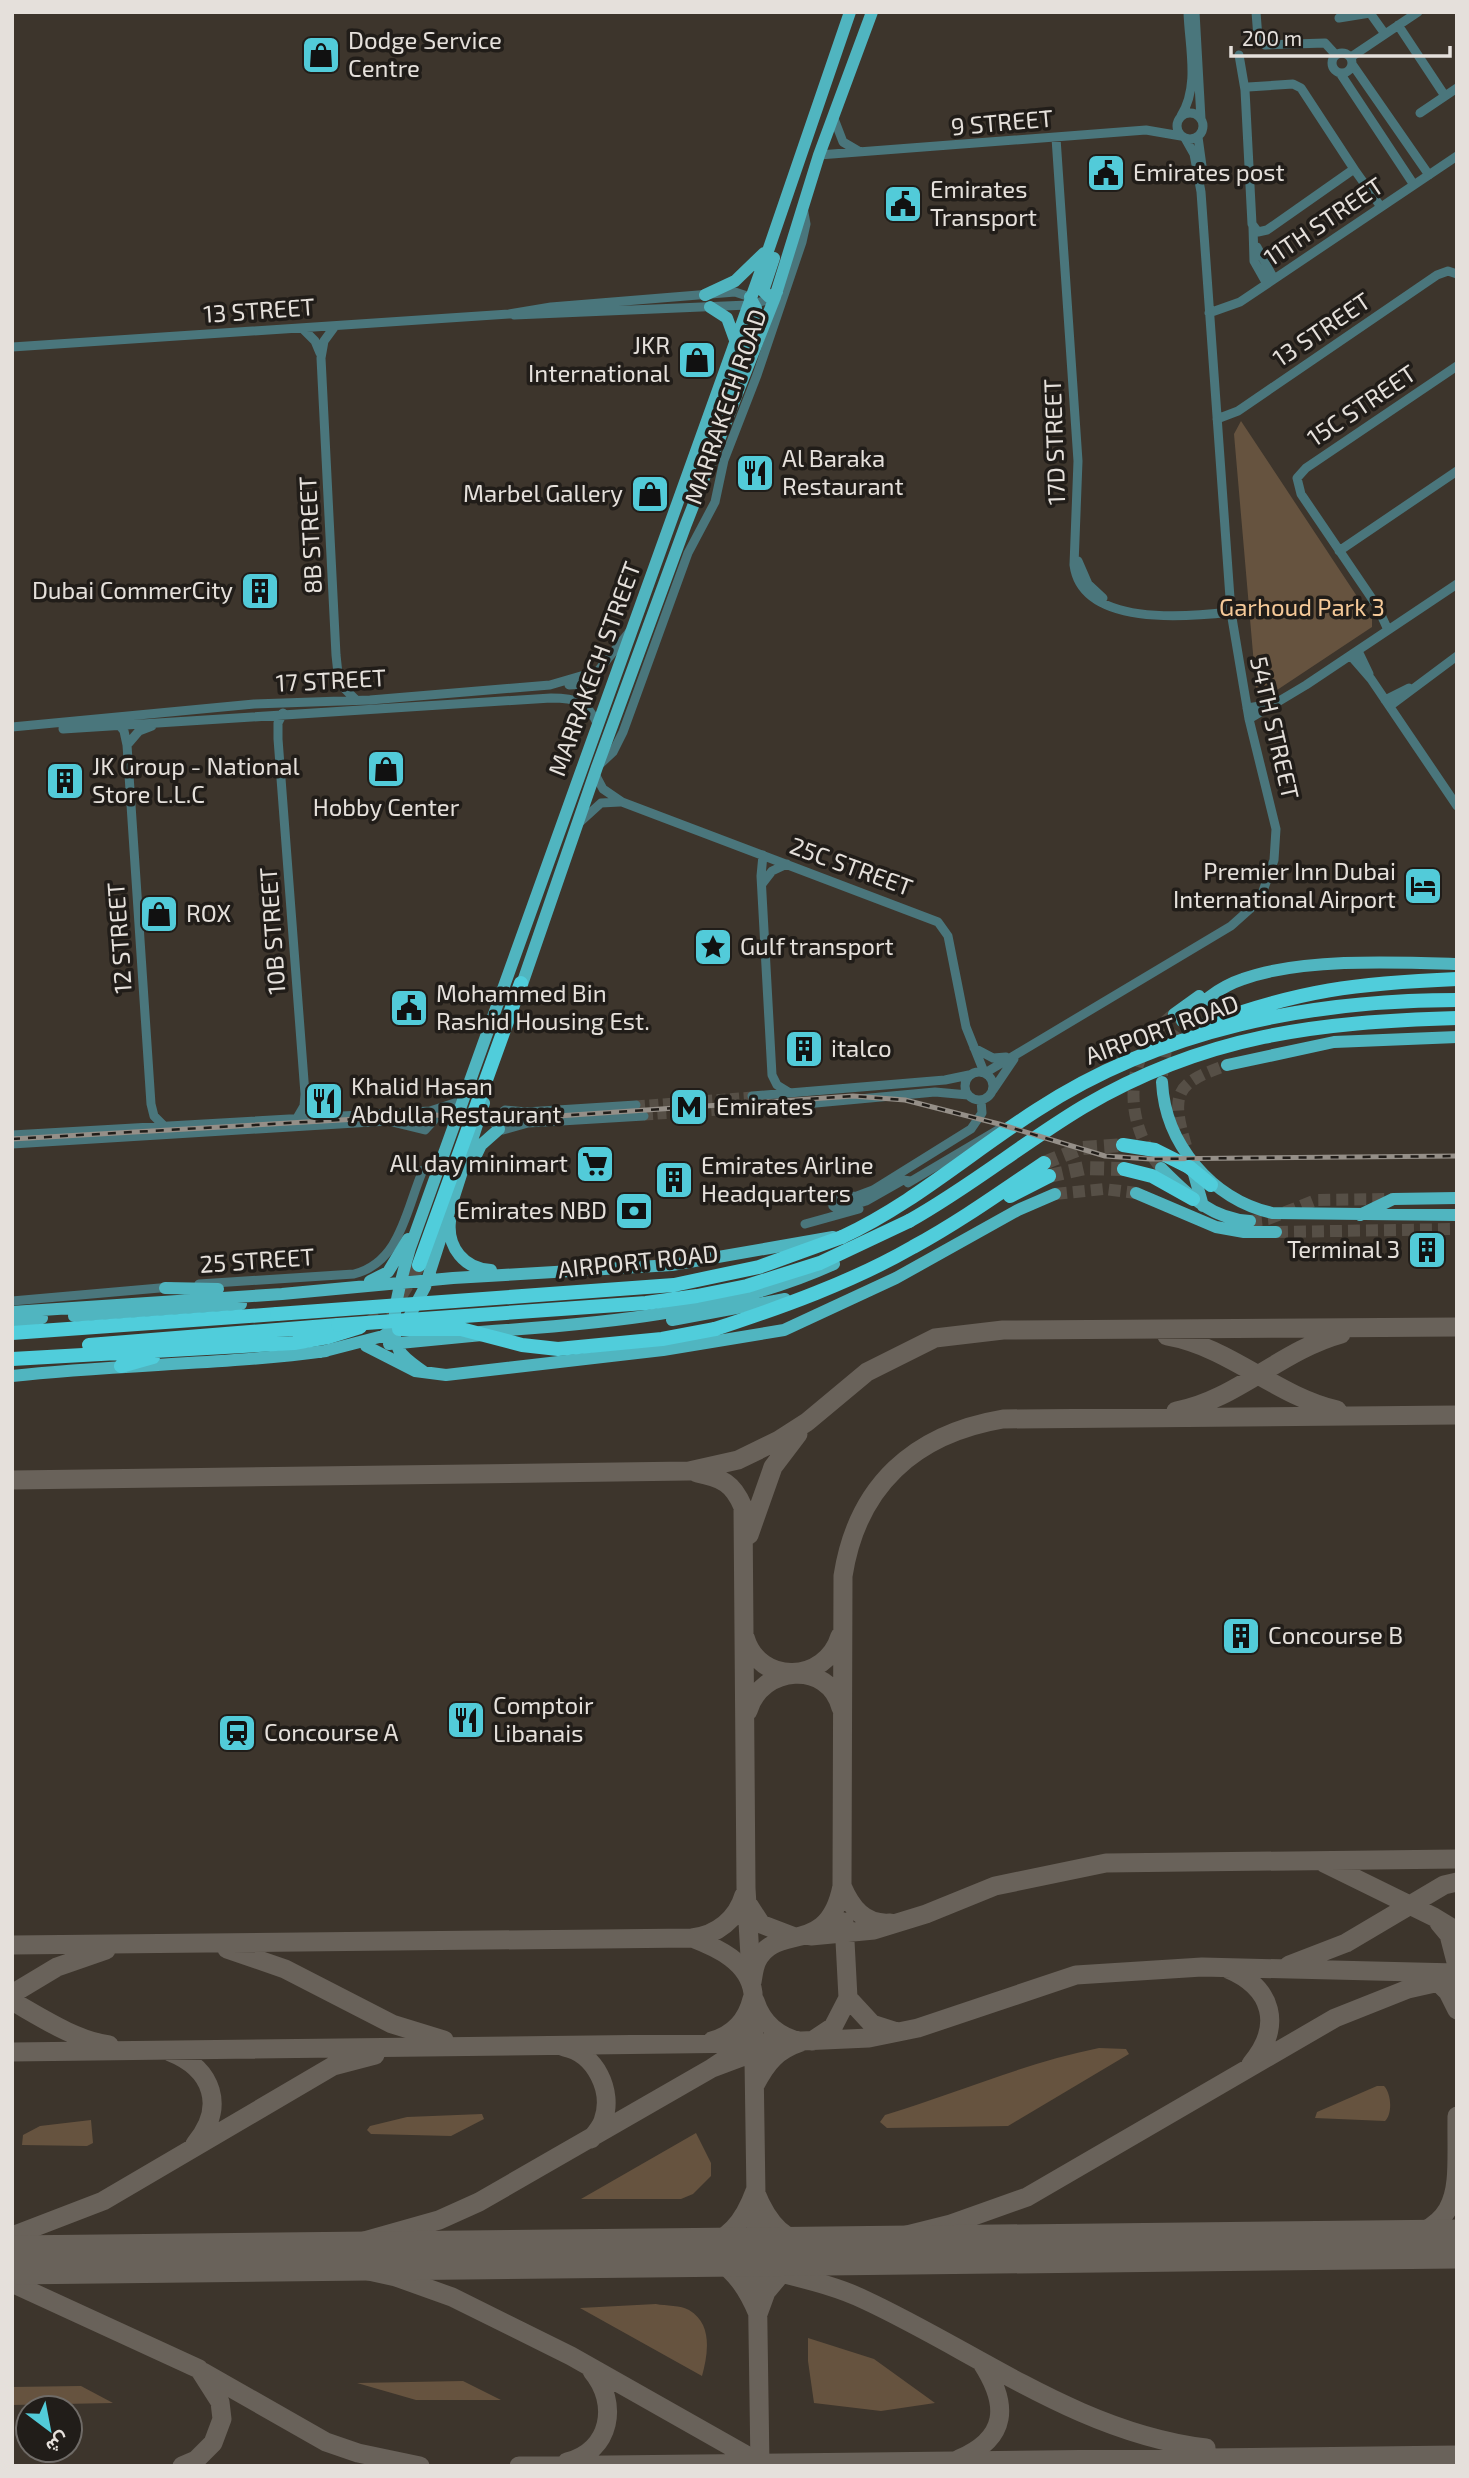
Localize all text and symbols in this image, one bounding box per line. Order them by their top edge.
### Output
scale bar [1231,14,1450,58]
place label: Dodge Service Centre [348,25,502,82]
text: 200 m [1242,25,1302,50]
shop icon: Dodge Service Centre [300,34,342,76]
street label: 9 STREET [950,103,1054,140]
public building icon: Emirates post [1085,152,1127,194]
place label: Emirates post [1133,157,1285,186]
street label: 11TH STREET [1258,170,1388,271]
place label: Emirates Transport [930,174,1037,231]
public building icon: Emirates Transport [882,183,924,225]
street label: 13 STREET [1267,286,1375,372]
street label: 13 STREET [202,291,315,328]
street label: MARRAKECH ROAD [678,305,772,508]
place label: JKR International [528,330,670,387]
shop icon: JKR International [676,339,718,381]
street label: 15C STREET [1301,358,1421,452]
street label: 17D STREET [1037,378,1070,506]
place label: Al Baraka Restaurant [782,443,904,500]
restaurant icon: Al Baraka Restaurant [734,452,776,494]
shop icon: Marbel Gallery [629,473,671,515]
street label: 8B STREET [292,475,327,595]
place label: Marbel Gallery [463,478,623,507]
street label: MARRAKECH STREET [541,557,646,780]
building icon: Dubai CommerCity [239,570,281,612]
place label: Dubai CommerCity [32,575,233,604]
park label: Garhoud Park 3 [1219,592,1385,621]
street label: 54TH STREET [1245,653,1306,802]
street label: 17 STREET [275,662,387,697]
shop icon: Hobby Center [365,748,407,790]
place label: JK Group - National Store L.L.C [92,751,300,808]
building icon: JK Group - National Store L.L.C [44,760,86,802]
place label: Hobby Center [313,792,460,821]
street label: 25C STREET [786,830,917,901]
place label: Premier Inn Dubai International Airport [1173,856,1396,913]
hotel icon: Premier Inn Dubai International Airport [1402,865,1444,907]
street label: 10B STREET [253,867,290,996]
street label: 12 STREET [100,881,137,995]
shop icon: ROX [138,893,180,935]
place label: ROX [186,898,231,927]
place icon: Gulf transport [692,926,734,968]
place label: Gulf transport [740,931,894,960]
place label: Mohammed Bin Rashid Housing Est. [436,978,650,1035]
public building icon: Mohammed Bin Rashid Housing Est. [388,987,430,1029]
street label: AIRPORT ROAD [1081,987,1242,1070]
building icon: italco [783,1028,825,1070]
place label: italco [831,1033,892,1062]
place label: Khalid Hasan Abdulla Restaurant [351,1071,562,1128]
restaurant icon: Khalid Hasan Abdulla Restaurant [303,1080,345,1122]
metro station icon: Emirates [668,1086,710,1128]
place label: Emirates [716,1091,813,1120]
supermarket icon: All day minimart [574,1143,616,1185]
place label: All day minimart [390,1148,568,1177]
place label: Emirates Airline Headquarters [701,1150,874,1207]
building icon: Emirates Airline Headquarters [653,1159,695,1201]
bank icon: Emirates NBD [613,1190,655,1232]
place label: Emirates NBD [456,1195,607,1224]
building icon: Terminal 3 [1406,1229,1448,1271]
place label: Terminal 3 [1287,1234,1400,1263]
street label: AIRPORT ROAD [556,1238,720,1283]
street label: 25 STREET [199,1241,315,1278]
building icon: Concourse B [1220,1615,1262,1657]
place label: Concourse B [1268,1620,1403,1649]
place label: Comptoir Libanais [493,1690,594,1747]
restaurant icon: Comptoir Libanais [445,1699,487,1741]
station icon: Concourse A [216,1712,258,1754]
place label: Concourse A [264,1717,399,1746]
north arrow [14,2394,84,2464]
text: ش [42,2427,74,2460]

